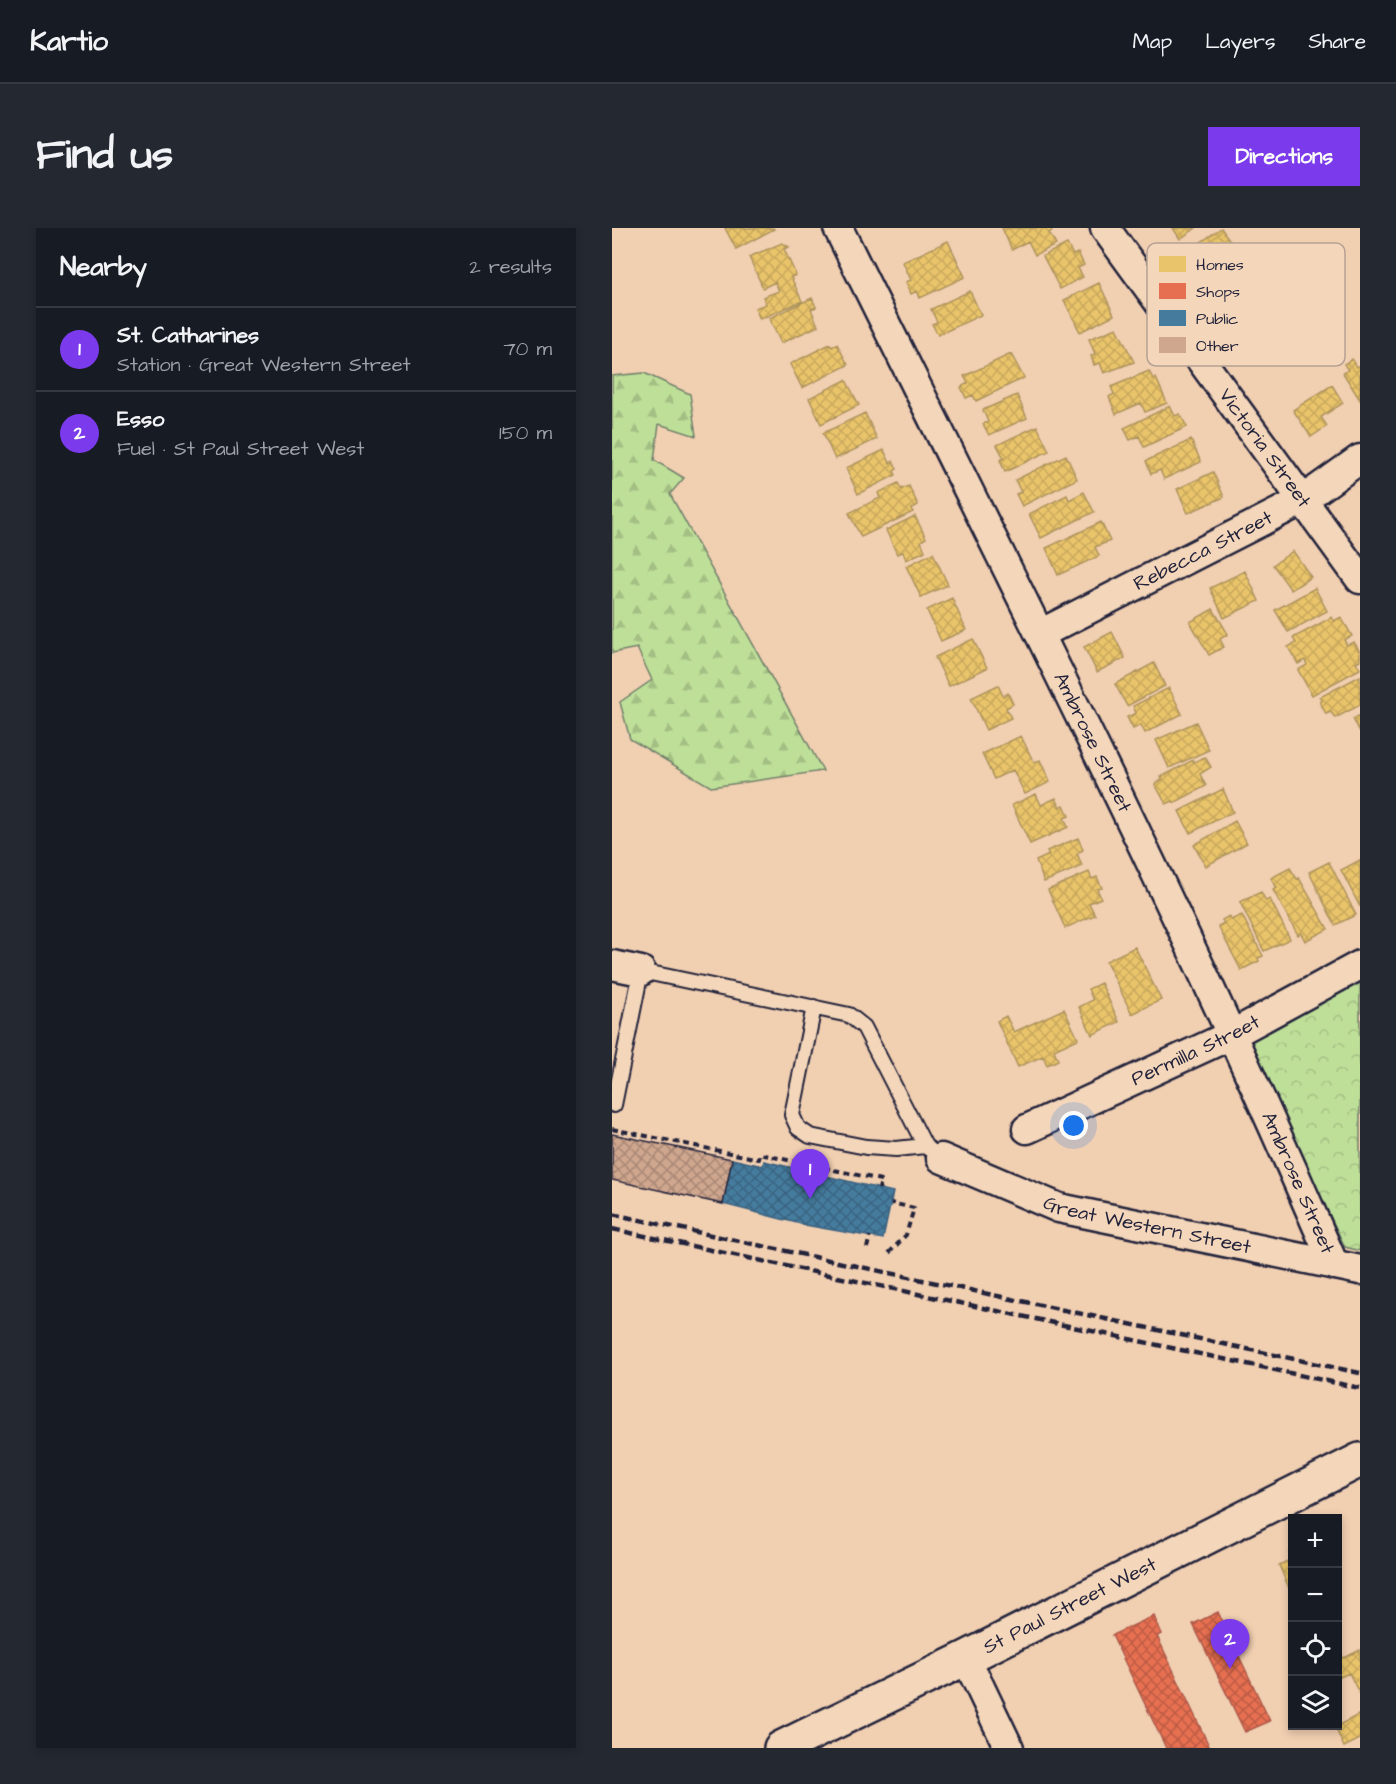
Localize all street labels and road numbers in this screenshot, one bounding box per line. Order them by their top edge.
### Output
street label: Victoria Street [1212,383,1318,514]
street label: Rebecca Street [1129,504,1277,598]
street label: Ambrose Street [1047,668,1139,817]
street label: Permilla Street [1127,1008,1265,1093]
street label: Ambrose Street [1254,1107,1342,1258]
street label: Great Western Street [1039,1189,1253,1261]
street label: St Paul Street West [978,1550,1161,1661]

